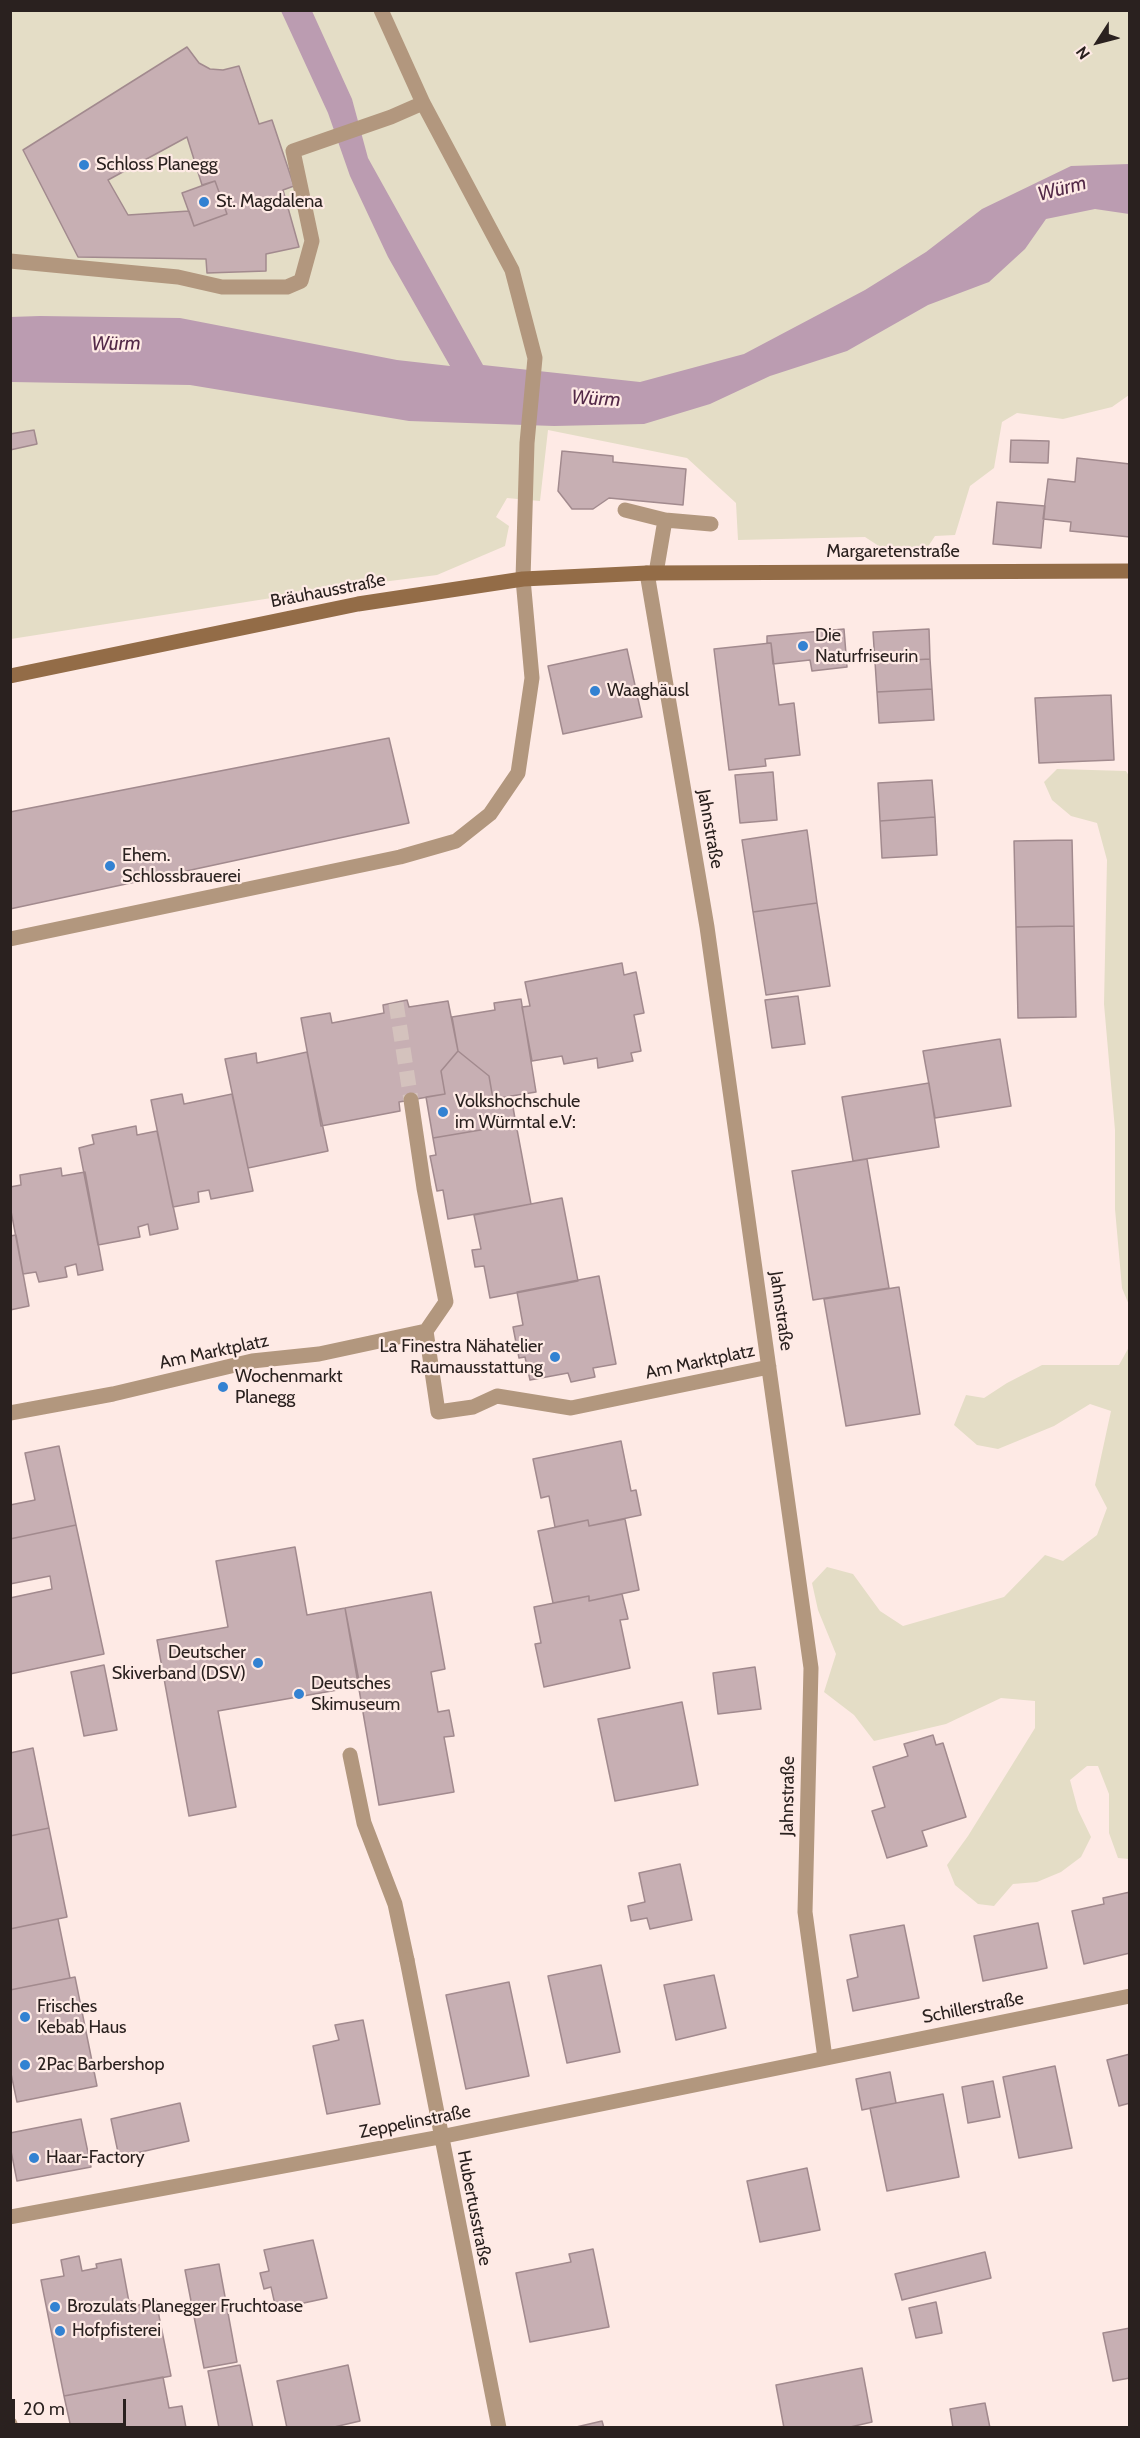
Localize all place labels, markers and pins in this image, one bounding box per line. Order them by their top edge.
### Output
place label: Schloss Planegg [96,154,218,176]
marker: Schloss Planegg [77,158,91,172]
place label: St. Magdalena [216,191,323,213]
marker: St. Magdalena [197,195,211,209]
place label: Die Naturfriseurin [815,625,918,668]
marker: Die Naturfriseurin [796,639,810,653]
place label: Waaghäusl [607,680,689,702]
marker: Waaghäusl [588,684,602,698]
place label: Ehem. Schlossbrauerei [122,845,241,888]
marker: Ehem. Schlossbrauerei [103,859,117,873]
place label: Volkshochschule im Würmtal e.V: [455,1091,580,1134]
marker: Volkshochschule im Würmtal e.V: [436,1105,450,1119]
place label: La Finestra Nähatelier Raumausstattung [380,1336,543,1378]
marker: La Finestra Nähatelier Raumausstattung [548,1350,562,1364]
place label: Wochenmarkt Planegg [235,1366,343,1408]
marker: Wochenmarkt Planegg [216,1380,230,1394]
place label: Deutscher Skiverband (DSV) [112,1642,246,1684]
marker: Deutscher Skiverband (DSV) [251,1656,265,1670]
place label: Deutsches Skimuseum [311,1673,400,1716]
marker: Deutsches Skimuseum [292,1687,306,1701]
place label: Frisches Kebab Haus [37,1996,127,2038]
marker: Frisches Kebab Haus [18,2010,32,2024]
place label: 2Pac Barbershop [37,2054,164,2076]
marker: 2Pac Barbershop [18,2058,32,2072]
place label: Haar-Factory [46,2147,145,2169]
marker: Haar-Factory [27,2151,41,2165]
place label: Brozulats Planegger Fruchtoase [67,2296,303,2318]
marker: Brozulats Planegger Fruchtoase [48,2300,62,2314]
place label: Hofpfisterei [72,2320,161,2342]
marker: Hofpfisterei [53,2324,67,2338]

